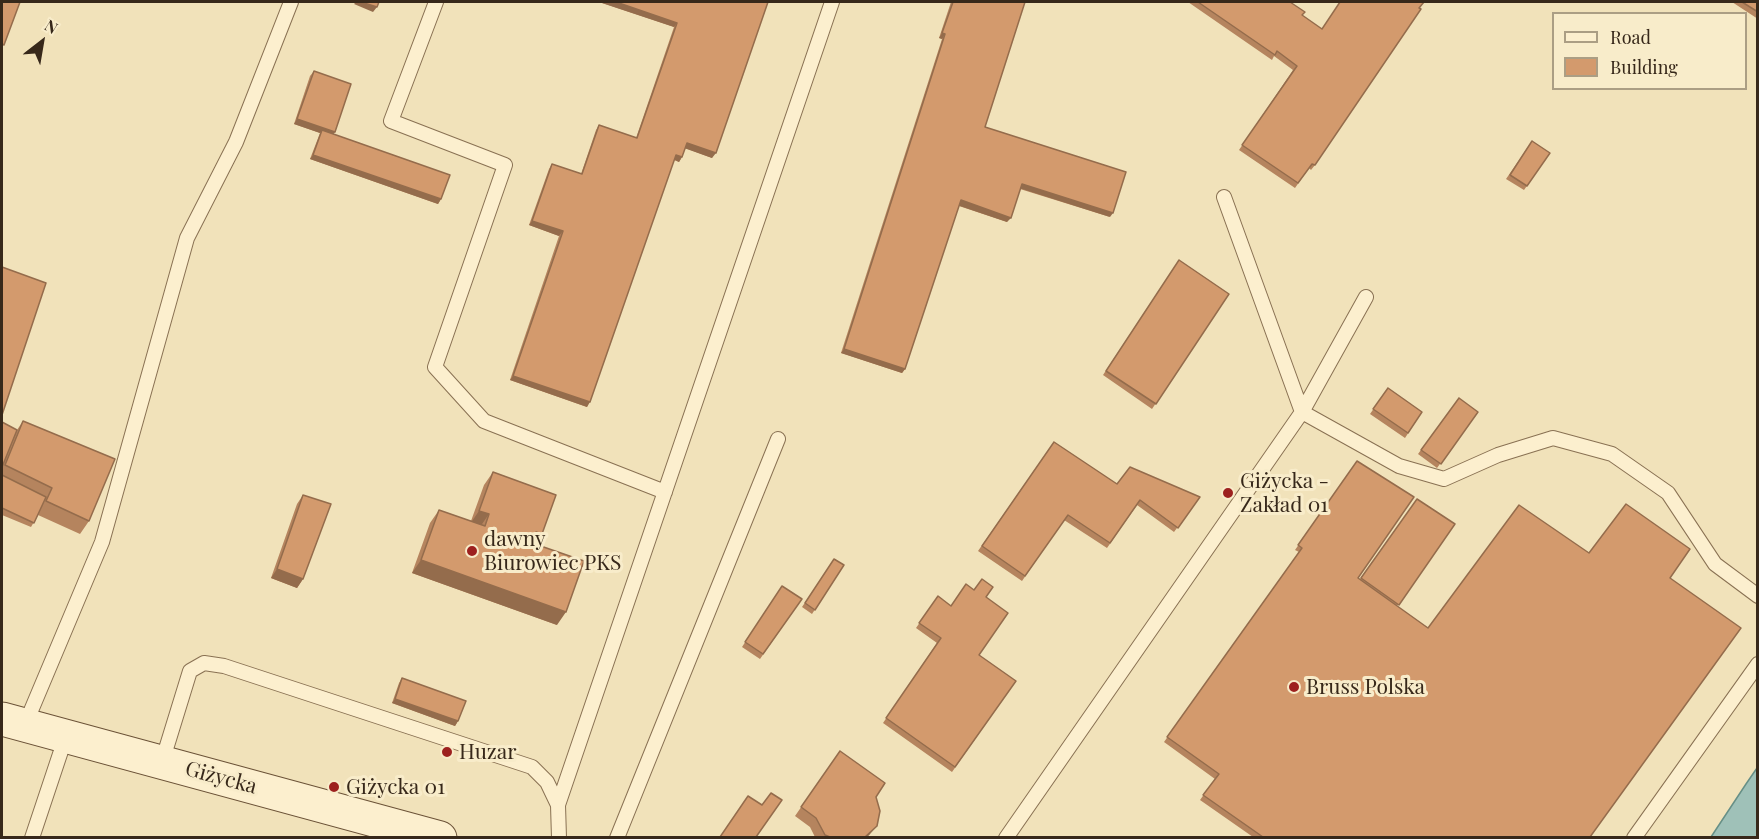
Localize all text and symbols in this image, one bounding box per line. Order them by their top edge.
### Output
north arrow [12,12,72,72]
legend [1552,12,1747,90]
text: N [41,14,62,38]
text: Road [1610,25,1651,49]
text: Building [1610,55,1678,79]
place label: Giżycka - Zakład 01 [1240,468,1329,518]
marker: Giżycka - Zakład 01 [1221,486,1235,500]
place label: dawny Biurowiec PKS [484,526,621,576]
marker: dawny Biurowiec PKS [465,544,479,558]
place label: Bruss Polska [1306,674,1425,700]
marker: Bruss Polska [1287,680,1301,694]
place label: Huzar [459,739,517,765]
marker: Huzar [440,745,454,759]
street label: Giżycka [182,756,260,800]
place label: Giżycka 01 [346,774,445,800]
marker: Giżycka 01 [327,780,341,794]

